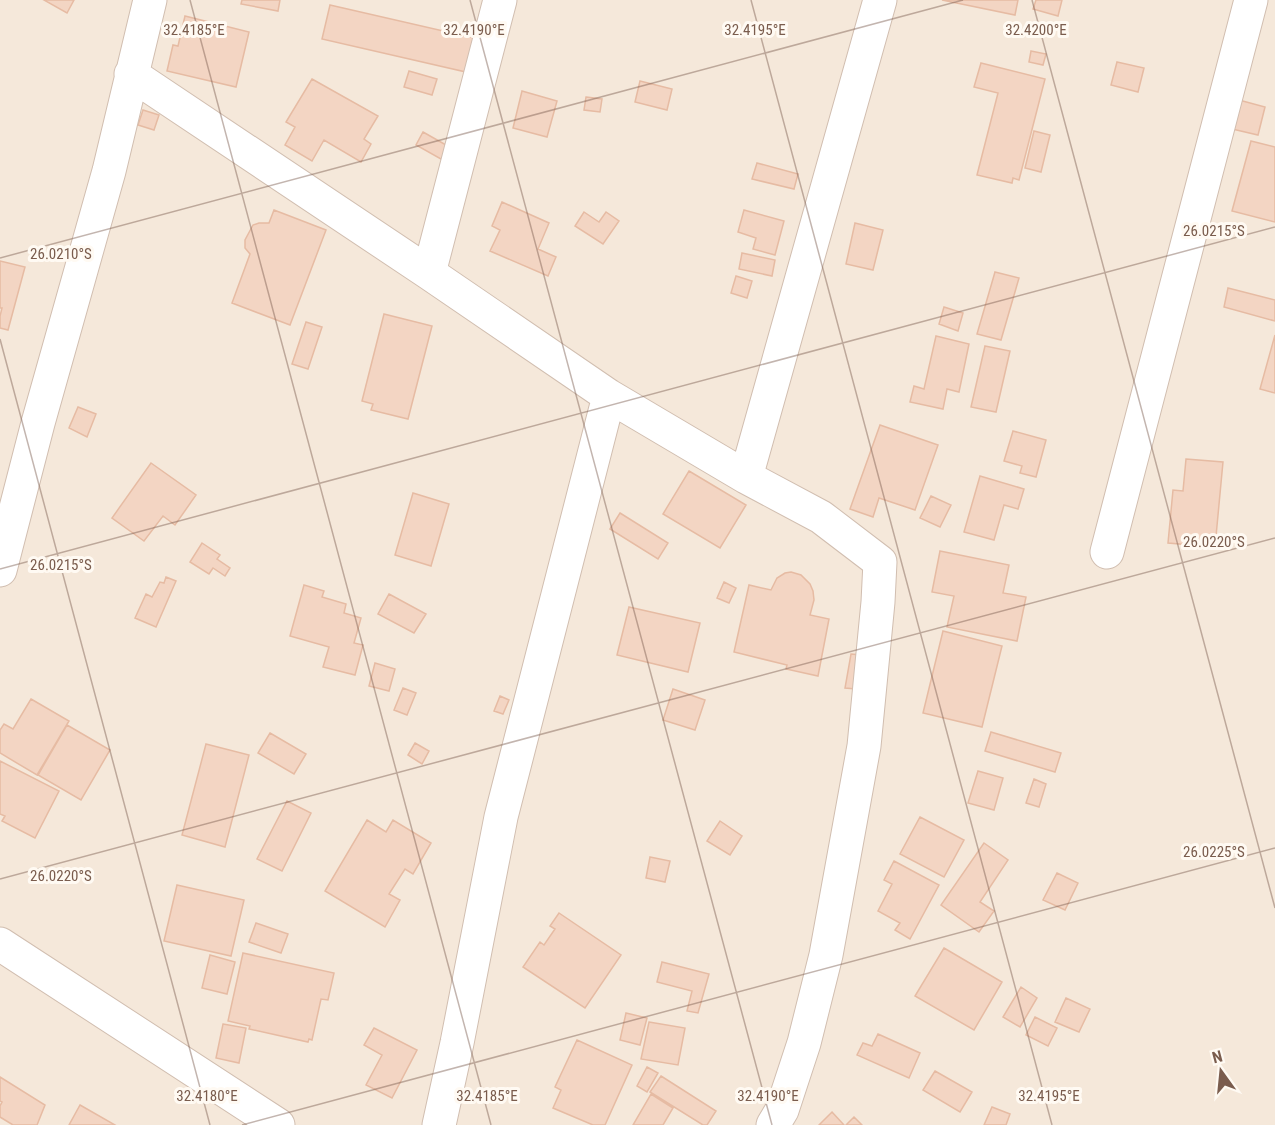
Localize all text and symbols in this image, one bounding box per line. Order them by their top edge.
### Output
text: 32.4185°E [163,21,225,39]
text: 32.4190°E [443,21,505,39]
text: 32.4195°E [724,21,786,39]
text: 32.4200°E [1005,21,1067,39]
text: 26.0215°S [1183,222,1245,240]
text: 26.0210°S [30,245,92,263]
text: 26.0220°S [1183,533,1245,551]
text: 26.0215°S [30,556,92,574]
text: 26.0225°S [1183,843,1245,861]
text: 26.0220°S [30,867,92,885]
north arrow [1191,1041,1251,1101]
text: N [1210,1047,1224,1067]
text: 32.4180°E [176,1087,238,1105]
text: 32.4185°E [456,1087,518,1105]
text: 32.4190°E [737,1087,799,1105]
text: 32.4195°E [1018,1087,1080,1105]

